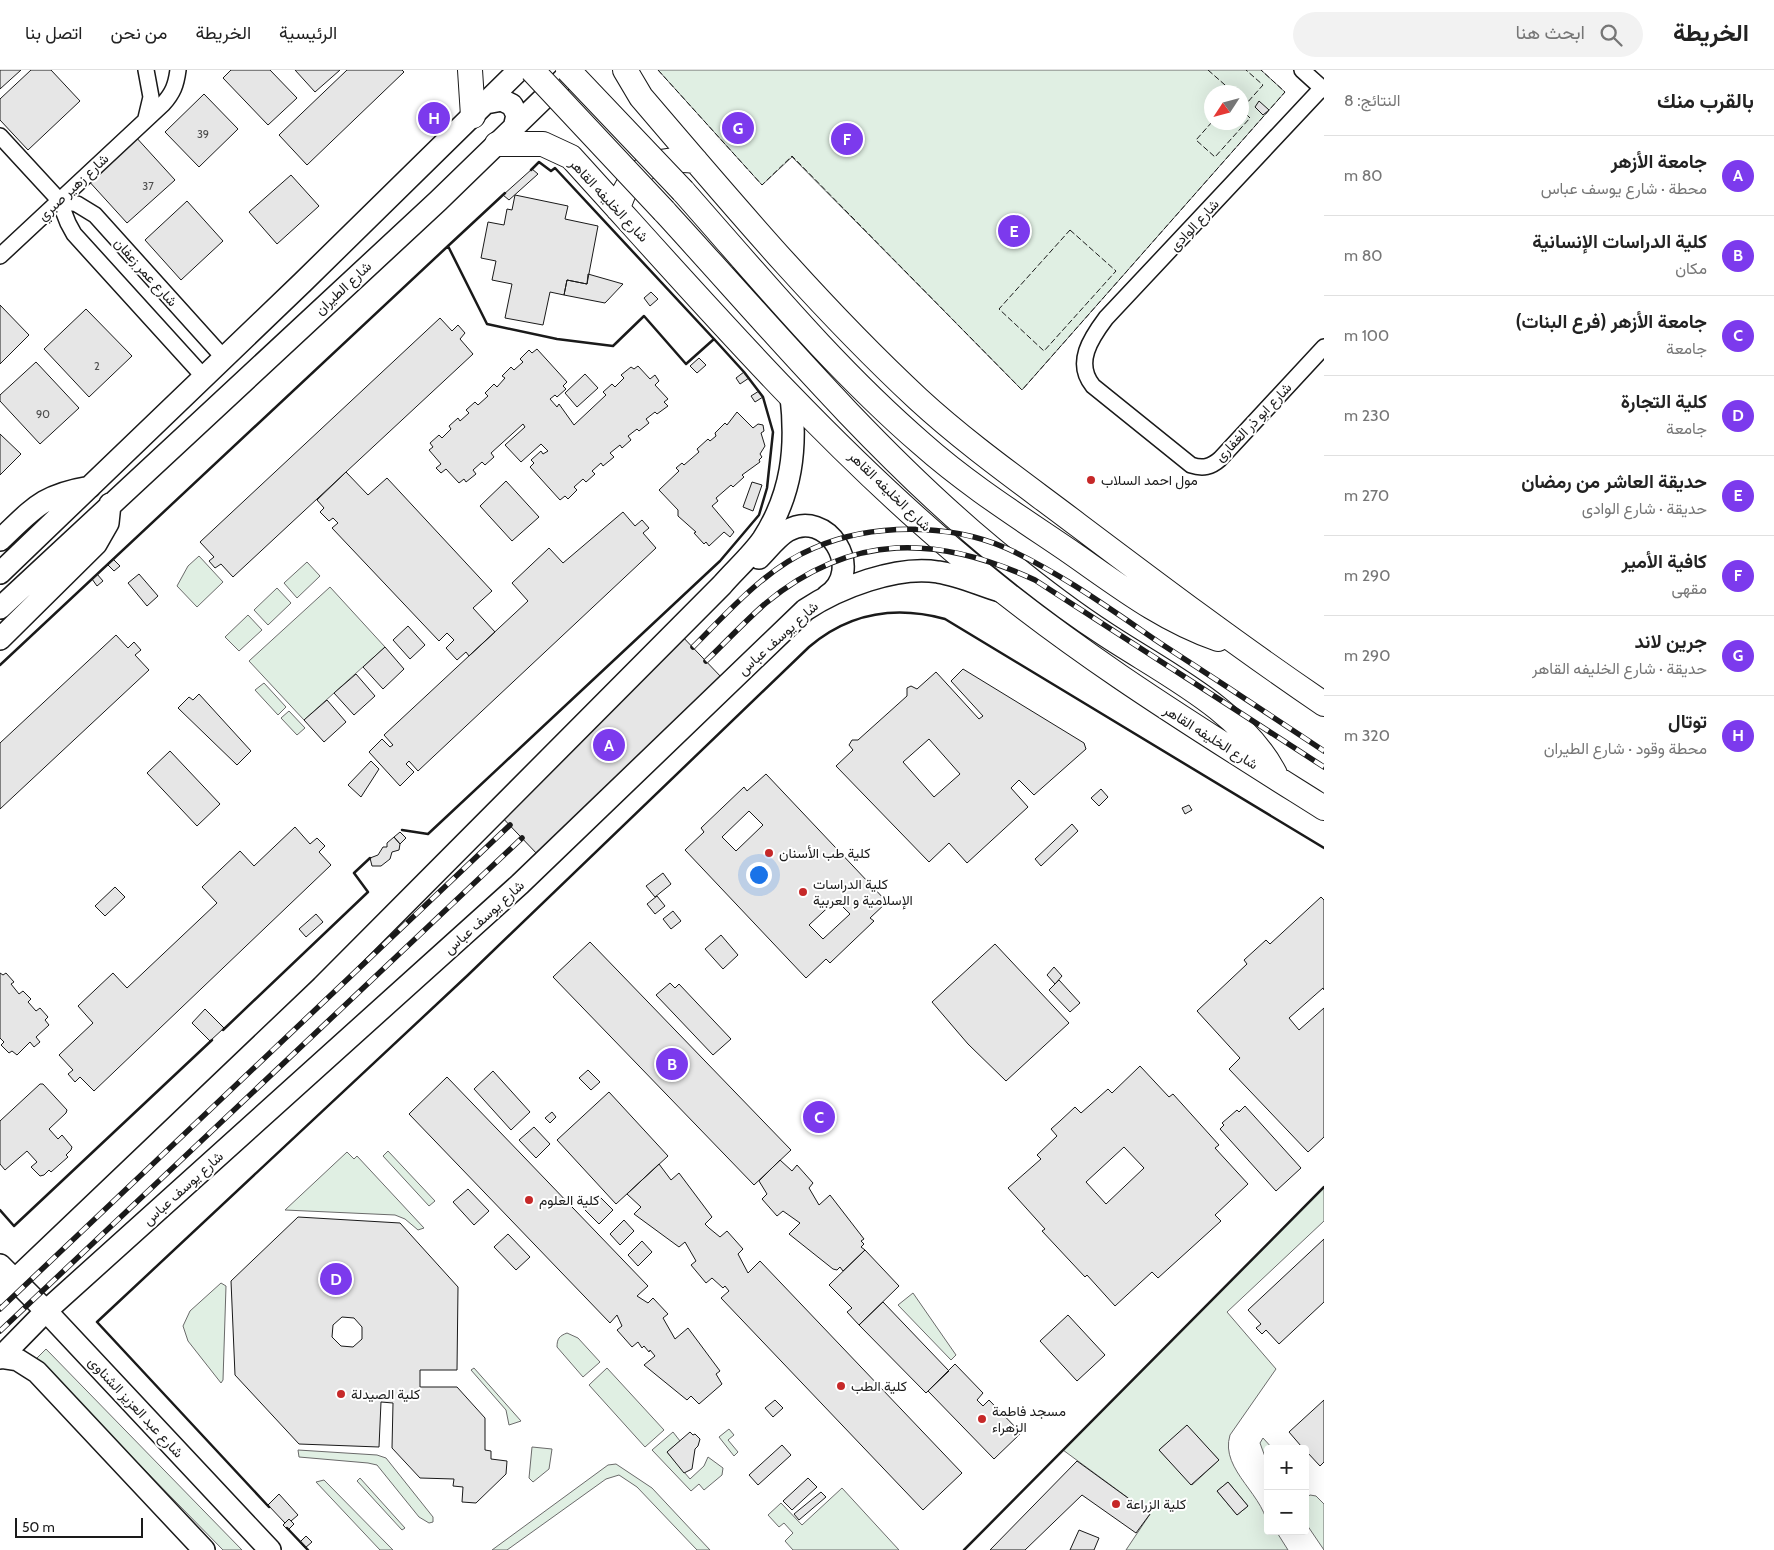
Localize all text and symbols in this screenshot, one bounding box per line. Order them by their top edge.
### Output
search box [1293,12,1643,57]
text: الخريطة [1673,18,1749,47]
text: ابحث هنا [1516,21,1585,44]
icon: search [1597,21,1625,49]
text: اتصل بنا [25,22,82,44]
text: من نحن [110,22,167,44]
text: الخريطة [195,22,251,44]
text: الرئيسية [279,22,337,44]
north arrow [1204,85,1249,130]
text: بالقرب منك [1657,88,1754,113]
text: النتائج: 8 [1344,91,1401,110]
pin: H [418,99,450,137]
pin: G [722,109,754,147]
pin: F [831,120,863,158]
house number: 39 [197,127,209,141]
street label: شارع زهير صبري [34,149,114,227]
text: جامعة الأزهر [1611,150,1707,173]
street label: شارع الخليفه القاهر [563,154,652,247]
text: 80 m [1344,166,1383,185]
text: A [1733,166,1743,185]
house number: 37 [142,179,154,193]
text: محطة · شارع يوسف عباس [1541,179,1707,198]
street label: شارع الوادى [1165,195,1224,256]
pin: E [998,212,1030,250]
text: كلية الدراسات الإنسانية [1532,230,1707,253]
street label: شارع عمر زعفان [109,234,182,311]
text: 80 m [1344,246,1383,265]
text: B [1733,246,1743,265]
street label: شارع الطيران [311,257,376,320]
text: مكان [1675,259,1707,278]
text: جامعة الأزهر (فرع البنات) [1515,310,1707,333]
text: 100 m [1344,326,1389,345]
text: C [1733,326,1743,345]
text: جامعة [1666,339,1707,358]
house number: 2 [94,359,100,373]
street label: شارع ابو ذر الغفارى [1211,379,1297,467]
text: كلية التجارة [1621,390,1707,413]
text: 230 m [1344,406,1390,425]
text: D [1732,406,1744,425]
house number: 90 [36,407,50,421]
text: جامعة [1666,419,1707,438]
street label: شارع الخليفه القاهر [843,446,935,536]
text: حديقة العاشر من رمضان [1521,470,1707,493]
place label: مول احمد السلاب [1101,471,1198,490]
marker: مول احمد السلاب [1085,474,1097,486]
text: 270 m [1344,486,1389,505]
text: E [1733,486,1743,505]
text: حديقة · شارع الوادى [1582,499,1707,518]
text: كافية الأمير [1621,550,1707,573]
text: 290 m [1344,566,1390,585]
text: F [1734,566,1742,585]
text: مقهى [1672,579,1707,598]
street label: شارع يوسف عباس [734,597,823,680]
text: جرين لاند [1634,630,1707,653]
text: 290 m [1344,646,1390,665]
text: G [1733,646,1743,665]
text: حديقة · شارع الخليفه القاهر [1532,659,1707,678]
street label: شارع الخليفه القاهر [1158,700,1262,775]
text: توتال [1668,710,1707,733]
pin: A [593,726,625,764]
text: 320 m [1344,726,1390,745]
text: H [1732,726,1744,745]
text: محطة وقود · شارع الطيران [1544,739,1707,758]
place label: كلية طب الأسنان [779,844,871,862]
marker: كلية طب الأسنان [763,847,775,859]
your location [746,862,772,888]
place label: كلية الدراسات الإسلامية و العربية [813,875,913,910]
street label: شارع يوسف عباس [440,876,529,959]
marker: كلية الدراسات الإسلامية و العربية [797,886,809,898]
pin: B [656,1045,688,1083]
pin: C [803,1098,835,1136]
street label: شارع يوسف عباس [139,1147,228,1230]
place label: كلية العلوم [539,1191,599,1209]
marker: كلية العلوم [523,1194,535,1206]
pin: D [320,1260,352,1298]
street label: شارع عبد العزيز الشناوى [83,1353,188,1463]
place label: كلية الطب [851,1377,907,1395]
marker: كلية الطب [835,1380,847,1392]
place label: كلية الصيدلة [351,1385,420,1403]
marker: كلية الصيدلة [335,1388,347,1400]
place label: مسجد فاطمة الزهراء [992,1402,1066,1436]
marker: مسجد فاطمة الزهراء [976,1413,988,1425]
map controls [1264,1445,1309,1535]
button: + [1264,1445,1309,1490]
button: − [1264,1490,1309,1535]
place label: كلية الزراعة [1126,1495,1186,1513]
marker: كلية الزراعة [1110,1498,1122,1510]
scale bar [15,1515,142,1538]
text: 50 m [22,1518,55,1536]

